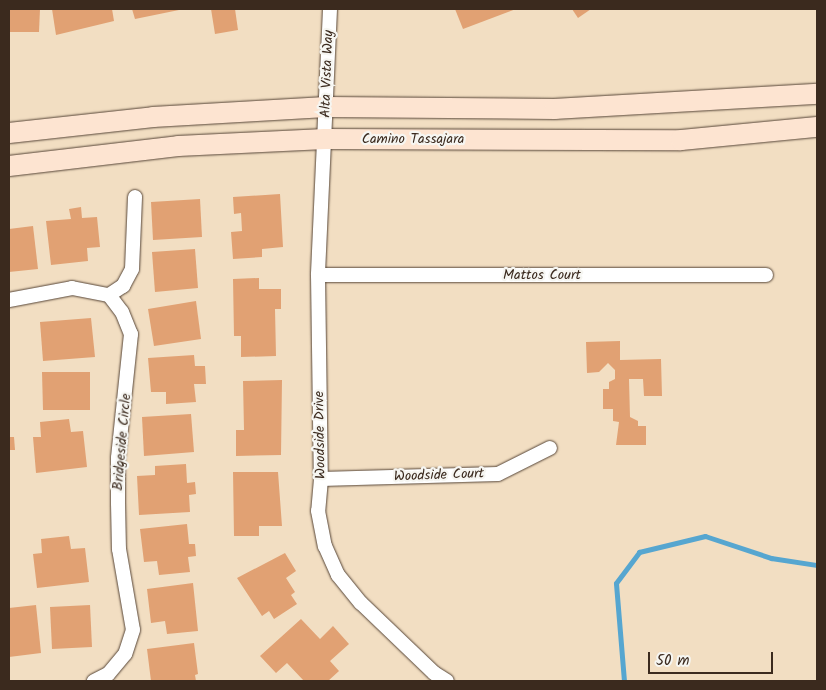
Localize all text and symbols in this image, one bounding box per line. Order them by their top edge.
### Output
street label: Alta Vista Way [317,30,337,118]
street label: Camino Tassajara [362,131,464,147]
street label: Mattos Court [503,267,581,283]
street label: Woodside Drive [311,391,329,479]
street label: Bridgeside Circle [109,393,135,491]
street label: Woodside Court [394,465,484,485]
scale bar [651,642,776,674]
text: 50 m [656,649,690,673]

